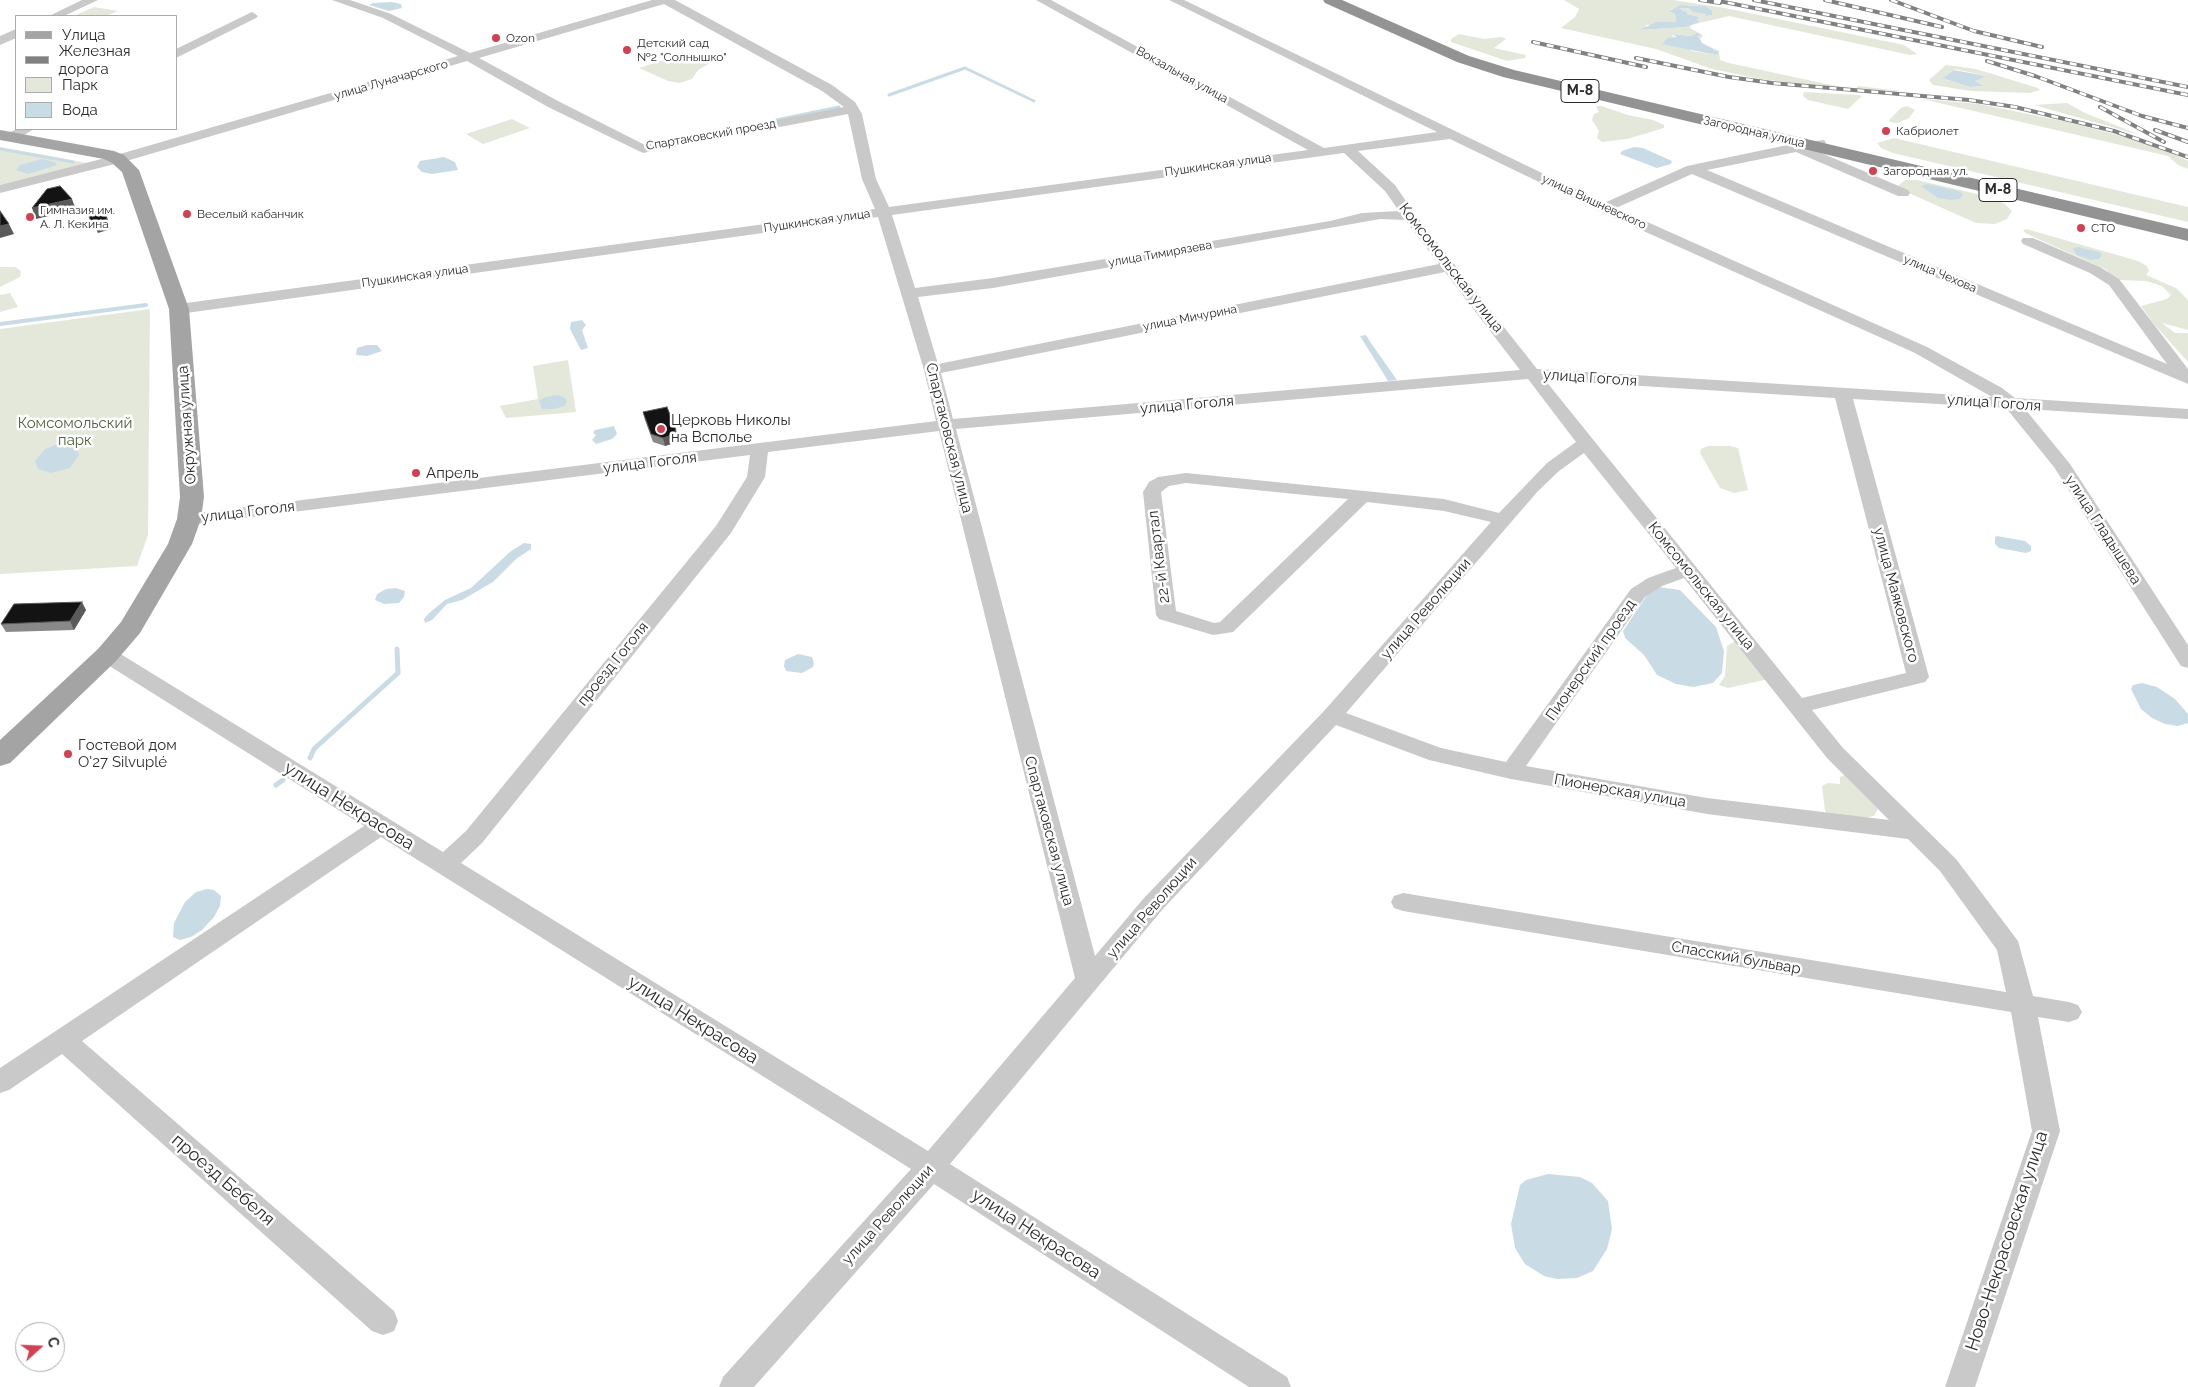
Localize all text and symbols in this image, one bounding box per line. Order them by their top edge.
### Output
legend [15,15,178,130]
text: Улица [62,26,106,44]
place label: Ozon [506,31,535,45]
marker: Ozon [490,32,502,44]
place label: Детский сад №2 "Солнышко" [637,36,727,64]
text: Железная дорога [59,42,131,78]
marker: Детский сад №2 "Солнышко" [621,44,633,56]
street label: Вокзальная улица [1134,44,1230,106]
street label: улица Луначарского [333,57,449,103]
text: Парк [62,76,98,94]
road number: М-8 [1561,80,1599,102]
text: Вода [62,101,98,119]
street label: Загородная улица [1702,113,1806,151]
street label: Спартаковский проезд [645,116,777,154]
place label: Кабриолет [1896,124,1959,138]
marker: Кабриолет [1880,125,1892,137]
street label: Пушкинская улица [1164,150,1272,180]
place label: Загородная ул. [1883,164,1968,178]
marker: Загородная ул. [1867,165,1879,177]
street label: улица Вишневского [1539,171,1649,233]
road number: М-8 [1979,178,2017,202]
street label: Комсомольская улица [1395,200,1507,336]
place label: Гимназия им. А. Л. Кекина [40,203,115,231]
street label: Пушкинская улица [763,206,871,236]
place label: Веселый кабанчик [197,207,304,221]
marker: Веселый кабанчик [181,208,193,220]
marker: Гимназия им. А. Л. Кекина [24,211,36,223]
place label: СТО [2091,221,2115,235]
marker: СТО [2075,222,2087,234]
street label: улица Тимирязева [1107,238,1213,270]
street label: улица Чехова [1901,252,1979,296]
street label: Пушкинская улица [361,261,469,291]
street label: улица Мичурина [1142,302,1238,334]
street label: Спартаковская улица [922,361,976,515]
street label: Окружная улица [174,365,200,485]
street label: улица Гоголя [1542,366,1638,390]
street label: улица Гоголя [1946,391,2042,415]
street label: улица Гоголя [1139,392,1235,418]
place label: Церковь Николы на Всполье [671,411,791,446]
park label: Комсомольский парк [18,414,132,449]
marker: Церковь Николы на Всполье [655,423,667,435]
street label: улица Гоголя [602,448,698,478]
place label: Апрель [426,464,479,482]
marker: Апрель [410,467,422,479]
street label: улица Гладышева [2061,472,2145,588]
street label: улица Гоголя [200,497,296,527]
street label: 22-й Квартал [1144,510,1174,604]
street label: Комсомольская улица [1644,519,1758,653]
street label: улица Маяковского [1869,525,1923,665]
street label: улица Революции [1377,555,1475,663]
street label: Пионерский проезд [1542,596,1640,724]
street label: проезд Гоголя [574,618,652,710]
place label: Гостевой дом O'27 Silvuplé [78,736,177,771]
marker: Гостевой дом O'27 Silvuplé [62,748,74,760]
street label: Спартаковская улица [1020,754,1078,908]
street label: улица Некрасова [280,757,418,855]
street label: Пионерская улица [1553,771,1687,811]
street label: улица Революции [1103,854,1201,962]
street label: Спасский бульвар [1670,938,1802,978]
street label: улица Некрасова [624,971,762,1069]
street label: Ново-Некрасовская улица [1961,1128,2053,1354]
street label: проезд Бебеля [167,1129,279,1231]
street label: улица Революции [838,1161,938,1269]
street label: улица Некрасова [967,1184,1105,1284]
north arrow [15,1322,65,1372]
text: С [44,1335,62,1349]

